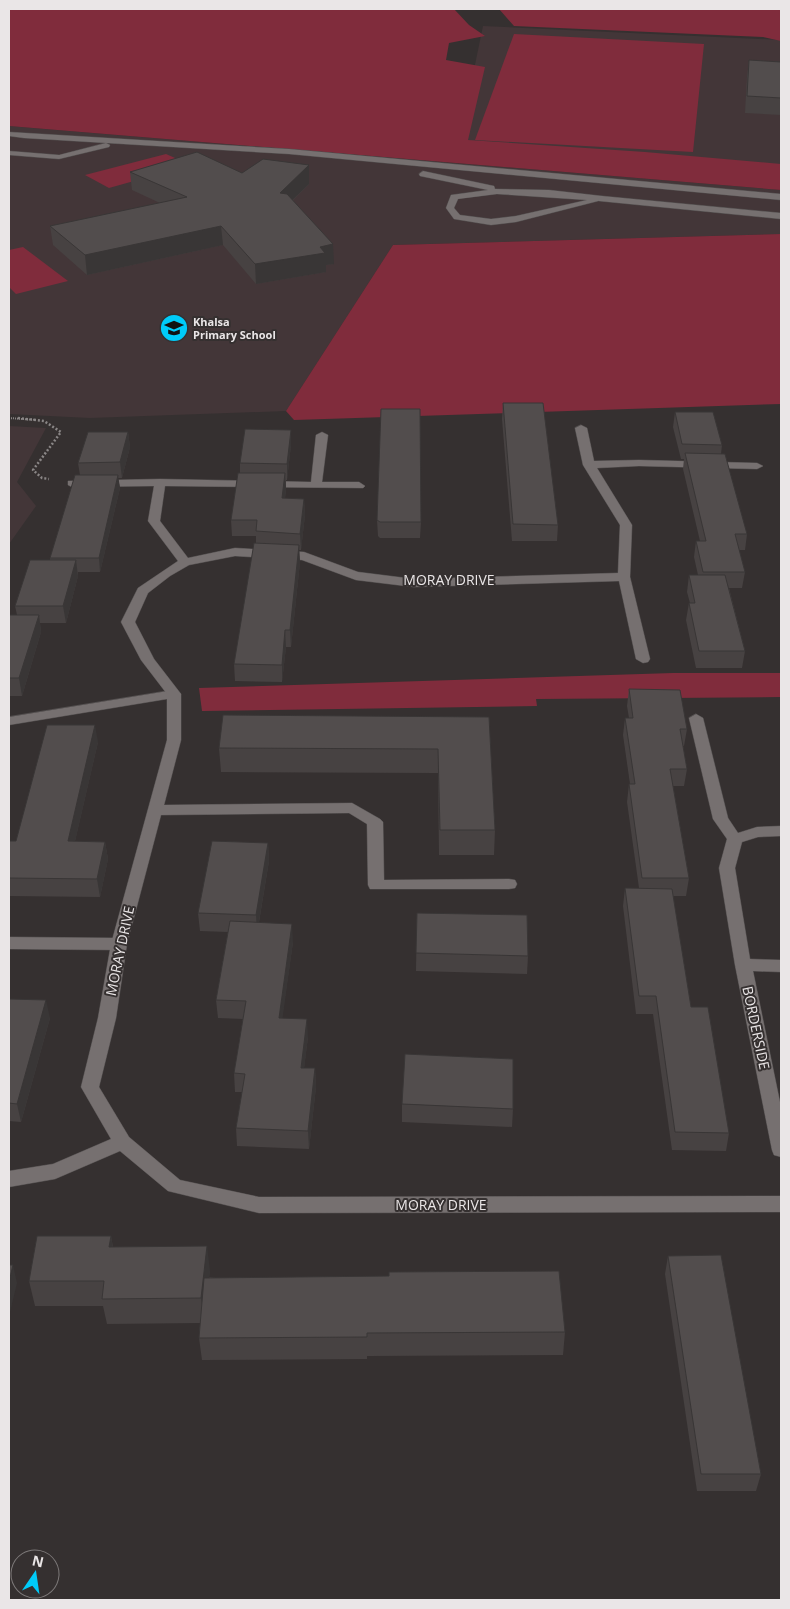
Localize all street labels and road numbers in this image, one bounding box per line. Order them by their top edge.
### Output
street label: MORAY DRIVE [403,570,495,589]
street label: MORAY DRIVE [101,904,138,998]
street label: BORDERSIDE [738,985,775,1071]
street label: MORAY DRIVE [395,1195,487,1214]

